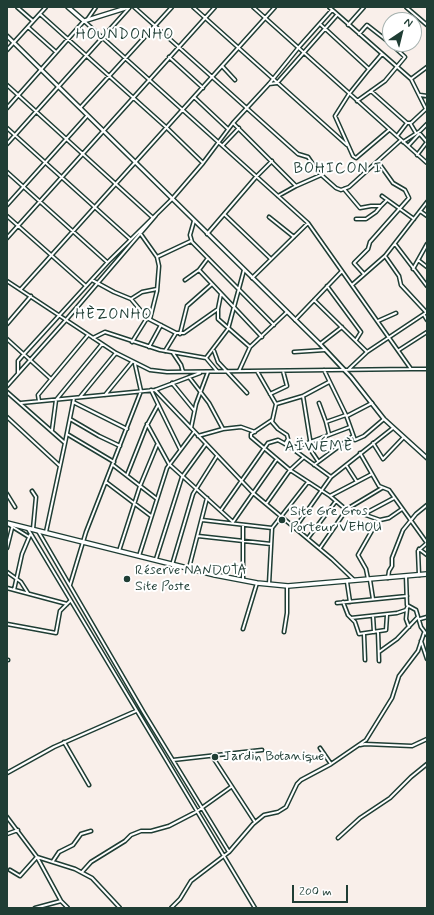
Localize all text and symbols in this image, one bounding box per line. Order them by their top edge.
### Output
north arrow [382,12,422,52]
text: N [401,15,415,31]
district label: HOUNDONHO [76,27,174,45]
district label: BOHICON I [295,161,381,179]
district label: HÈZONHO [75,307,153,325]
district label: AÏWÉMÈ [285,439,353,457]
place label: Site Gre Gros Porteur VEHOU [290,504,382,536]
marker: Site Gre Gros Porteur VEHOU [277,515,287,525]
place label: Réserve NANDOTA Site Poste [135,563,247,596]
marker: Réserve NANDOTA Site Poste [122,574,132,584]
place label: Jardin Botanique [223,749,324,765]
marker: Jardin Botanique [210,752,220,762]
scale bar [294,877,350,903]
text: 200 m [299,884,332,900]

